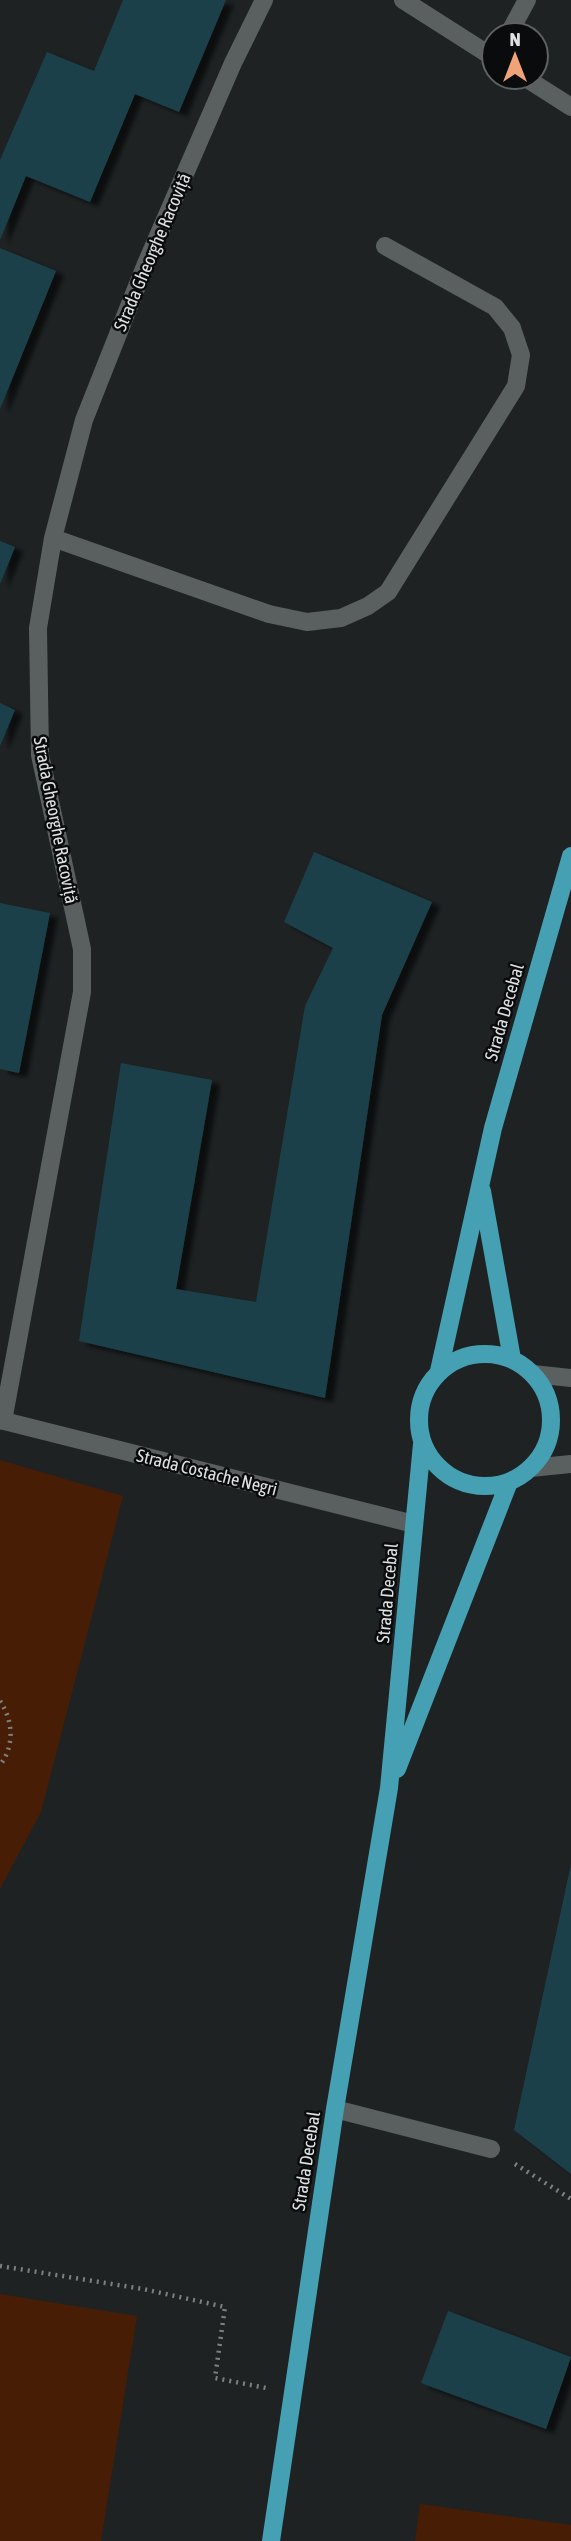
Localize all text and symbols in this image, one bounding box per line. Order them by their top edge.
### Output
north arrow [480,21,550,91]
text: N [509,28,521,50]
street label: Strada Gheorghe Racoviță [109,170,195,334]
street label: Strada Gheorghe Racoviță [30,735,82,905]
street label: Strada Decebal [480,961,528,1063]
street label: Strada Costache Negri [135,1444,279,1500]
street label: Strada Decebal [372,1542,402,1644]
street label: Strada Decebal [288,2110,324,2212]

